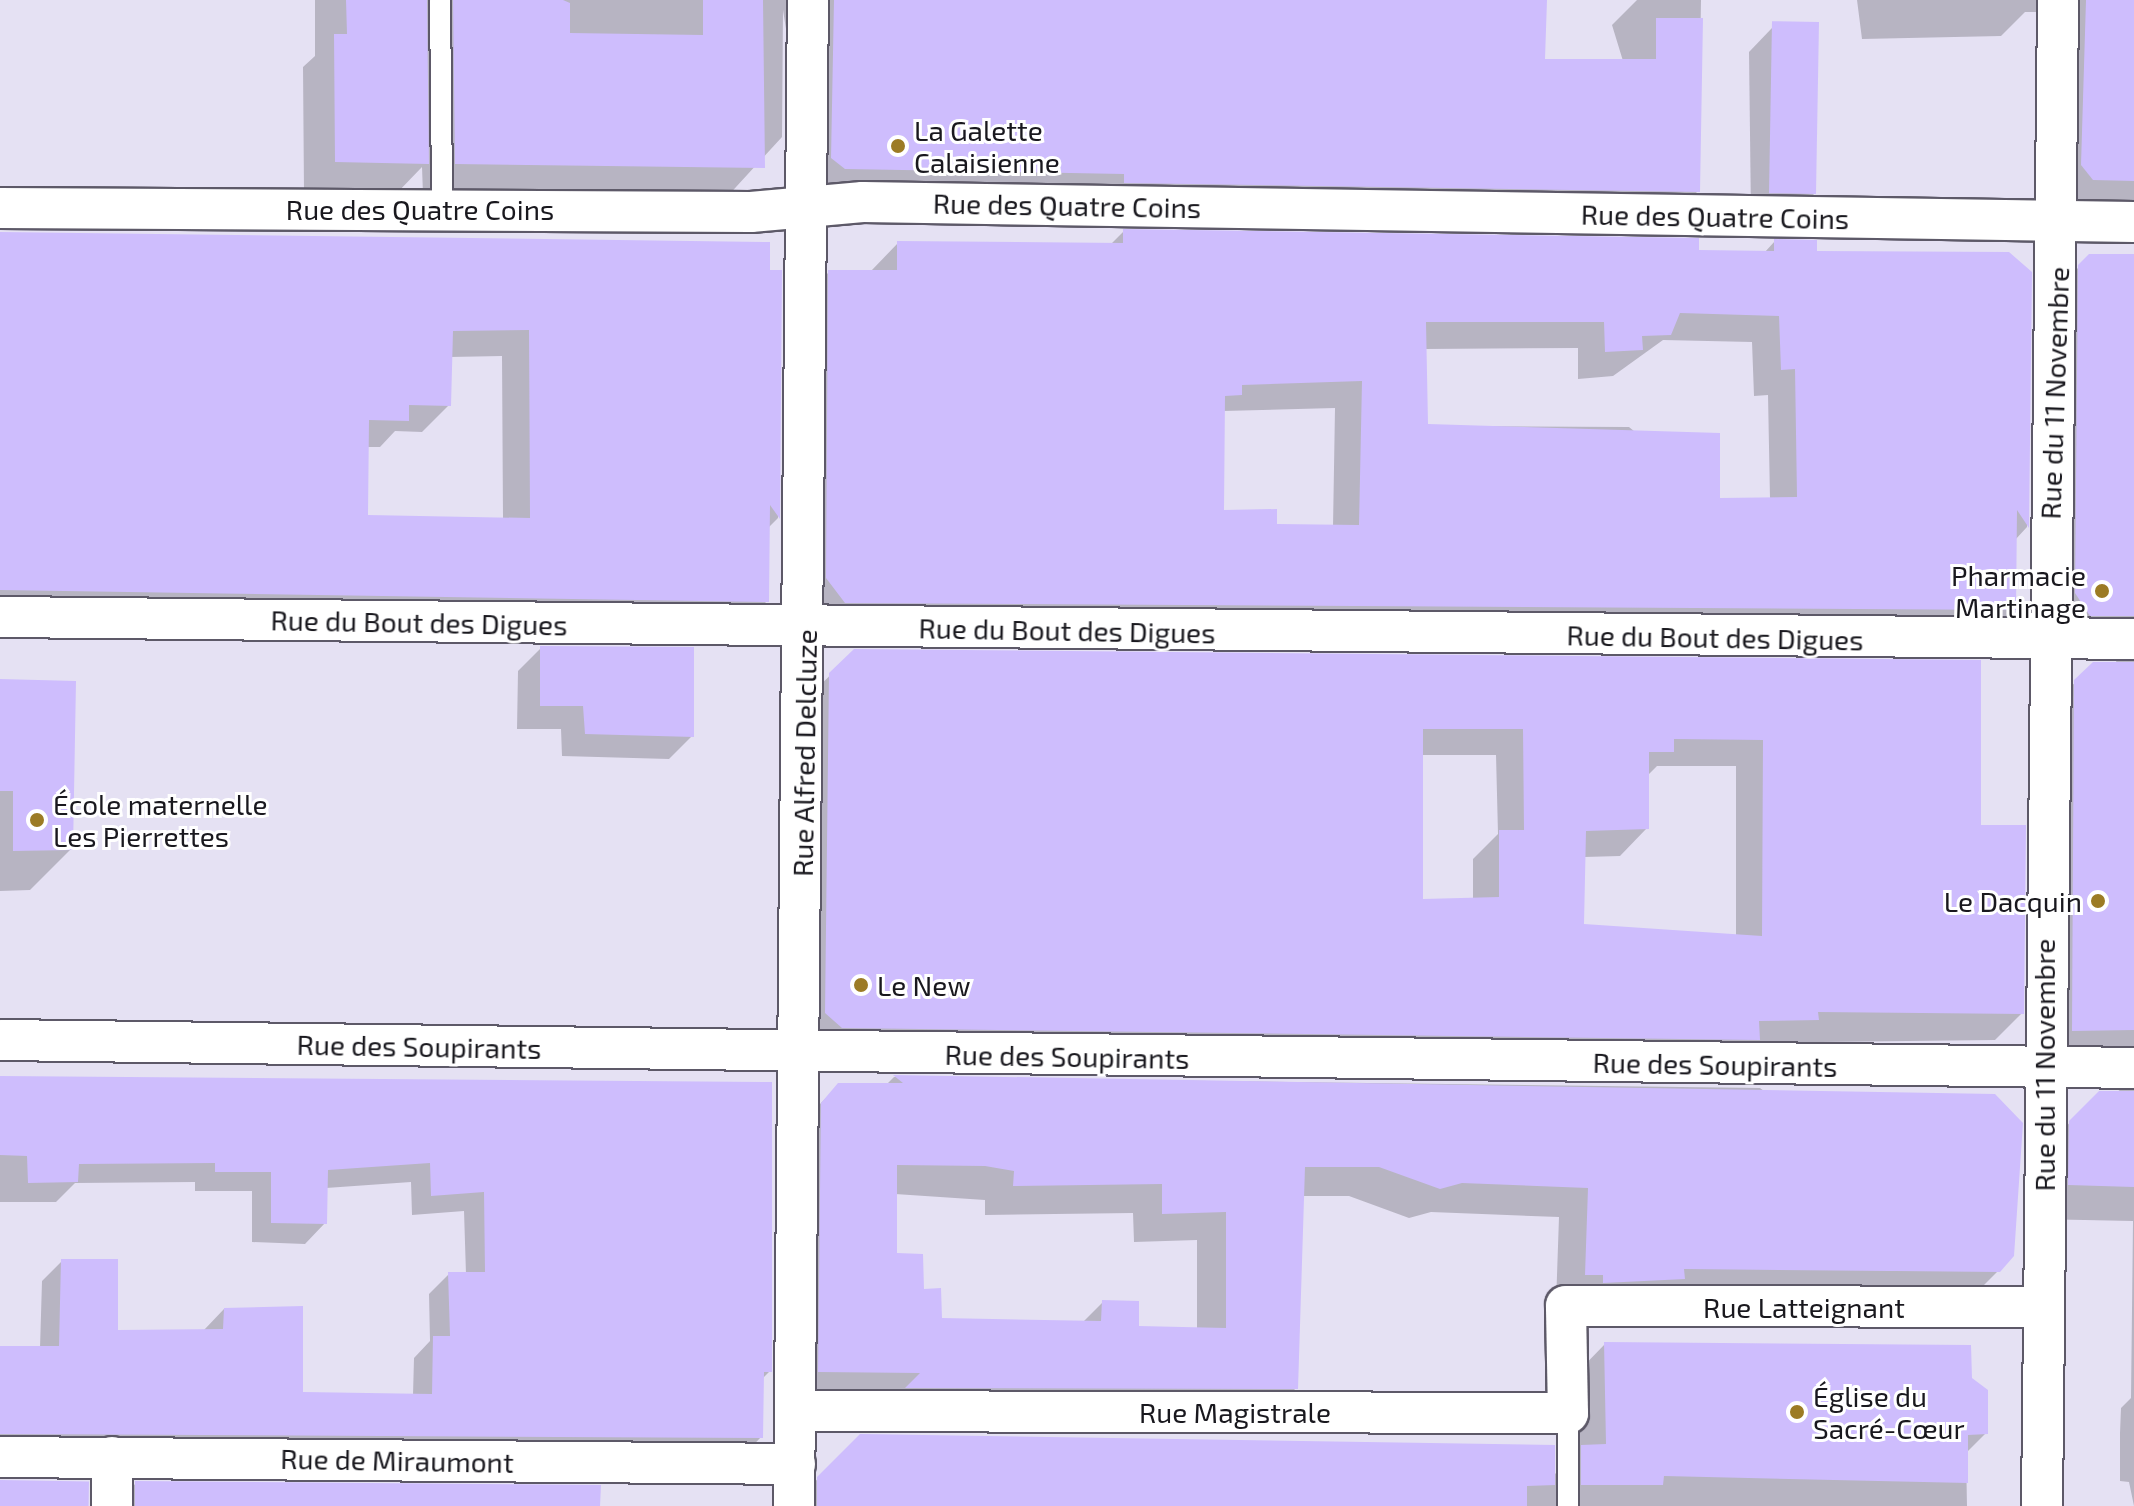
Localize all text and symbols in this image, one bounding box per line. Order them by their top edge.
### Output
place label: La Galette Calaisienne [914,113,1060,179]
marker: La Galette Calaisienne [889,137,907,155]
street label: Rue des Quatre Coins [933,186,1201,224]
street label: Rue des Quatre Coins [286,192,554,226]
street label: Rue des Quatre Coins [1581,197,1849,235]
street label: Rue du 11 Novembre [2033,266,2075,520]
place label: Pharmacie Martinage [1951,558,2086,624]
marker: Pharmacie Martinage [2093,582,2111,600]
street label: Rue du Bout des Digues [270,603,568,641]
street label: Rue du Bout des Digues [918,611,1216,649]
street label: Rue du Bout des Digues [1566,618,1864,656]
street label: Rue Alfred Delcluze [785,629,823,877]
place label: École maternelle Les Pierrettes [53,787,267,853]
marker: École maternelle Les Pierrettes [28,811,46,829]
place label: Le Dacquin [1944,884,2082,918]
marker: Le Dacquin [2089,892,2107,910]
street label: Rue du 11 Novembre [2027,939,2061,1191]
place label: Le New [877,968,970,1002]
marker: Le New [852,976,870,994]
street label: Rue des Soupirants [296,1027,542,1065]
street label: Rue des Soupirants [944,1037,1190,1075]
street label: Rue des Soupirants [1592,1045,1838,1083]
street label: Rue Latteignant [1703,1290,1905,1324]
place label: Église du Sacré-Cœur [1813,1379,1965,1445]
street label: Rue Magistrale [1139,1395,1331,1429]
marker: Église du Sacré-Cœur [1788,1403,1806,1421]
street label: Rue de Miraumont [280,1441,514,1479]

